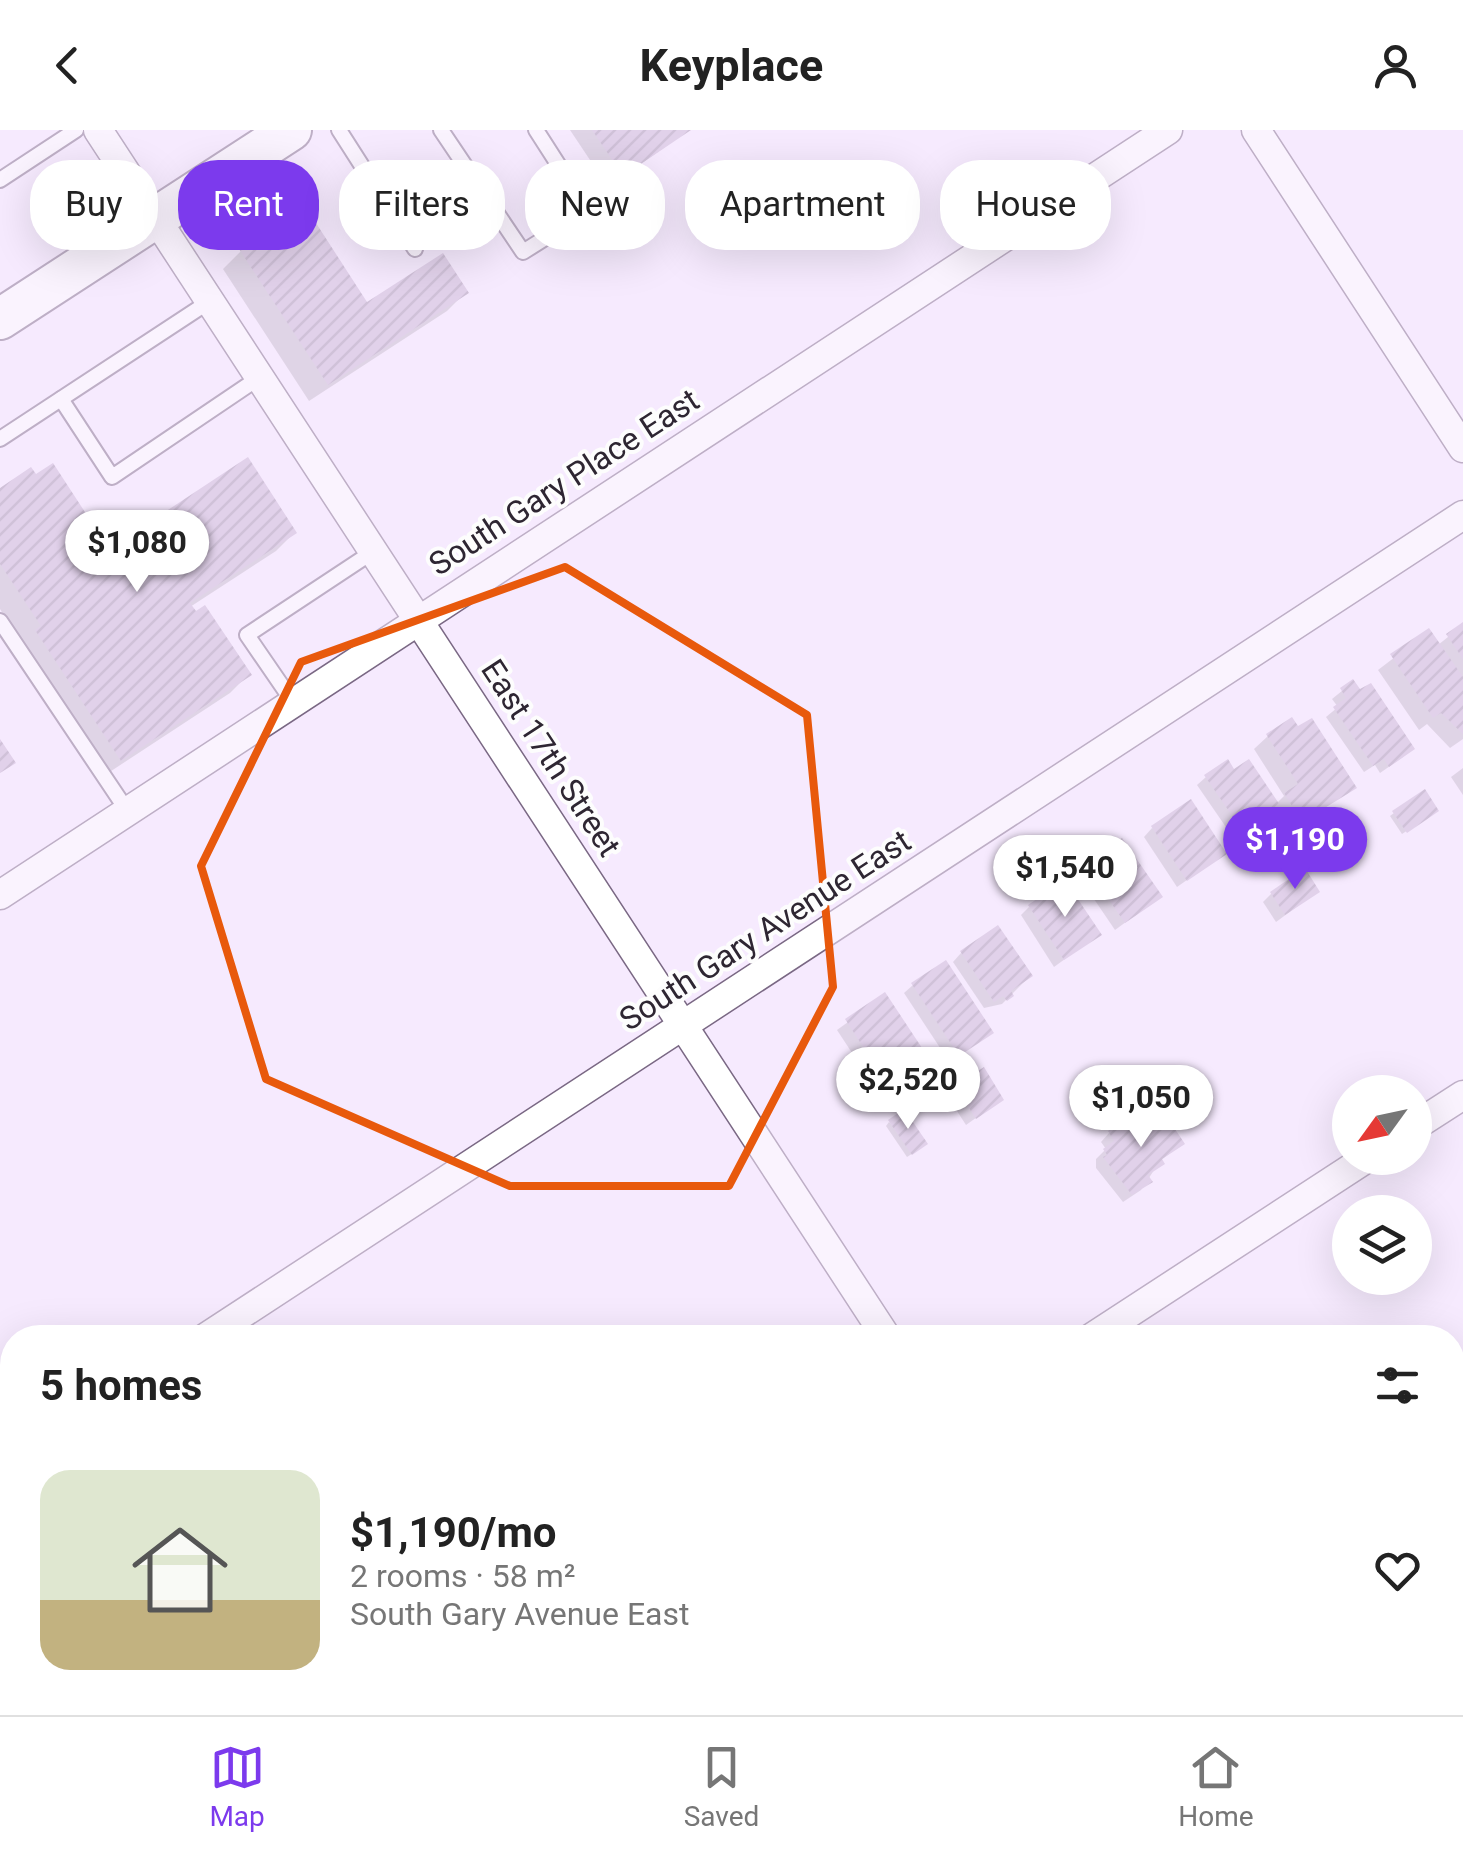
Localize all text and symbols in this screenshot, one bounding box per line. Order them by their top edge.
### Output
icon: back [40,38,95,93]
icon: person [1368,38,1423,93]
text: Keyplace [640,39,823,92]
chip: Buy [30,160,158,250]
chip: Rent [178,160,319,250]
chip: Filters [339,160,505,250]
chip: New [525,160,665,250]
chip: Apartment [685,160,920,250]
chip: House [940,160,1111,250]
street label: South Gary Place East [422,381,706,583]
pin: $1,080 [56,510,218,595]
text: $1,080 [87,523,187,561]
street label: East 17th Street [473,652,629,864]
pin: $1,190 [1214,807,1376,892]
text: $1,190 [1245,820,1345,858]
street label: South Gary Avenue East [612,822,918,1038]
pin: $1,540 [984,835,1146,920]
text: $1,540 [1015,848,1115,886]
pin: $2,520 [827,1047,989,1132]
text: $2,520 [858,1060,958,1098]
pin: $1,050 [1060,1065,1222,1150]
north arrow [1332,1075,1432,1175]
map controls [1332,1075,1432,1295]
text: $1,050 [1091,1078,1191,1116]
button: layers [1332,1195,1432,1295]
icon: filters [1370,1358,1425,1413]
text: 5 homes [40,1361,202,1410]
text: $1,190/mo [350,1508,557,1557]
icon: home [120,1510,240,1630]
icon: heart [1370,1543,1425,1598]
text: 2 rooms · 58 m² [350,1557,575,1595]
text: South Gary Avenue East [350,1595,689,1633]
tab: Map [209,1740,265,1833]
tab: Saved [684,1740,759,1833]
tab: Home [1178,1740,1254,1833]

